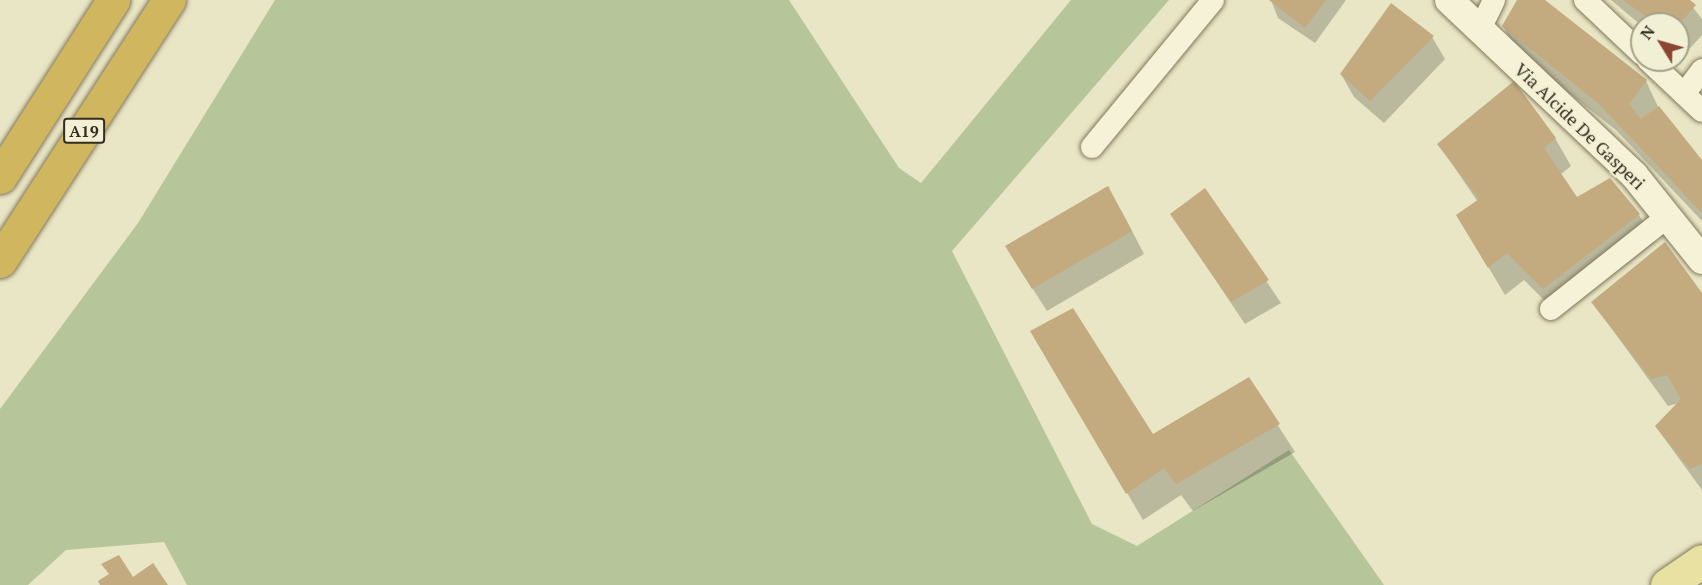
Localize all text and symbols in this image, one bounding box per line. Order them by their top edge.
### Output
north arrow [1630,12,1690,72]
text: N [1635,21,1660,44]
street label: Via Alcide De Gasperi [1510,58,1650,194]
road number: A19 [63,118,105,144]

